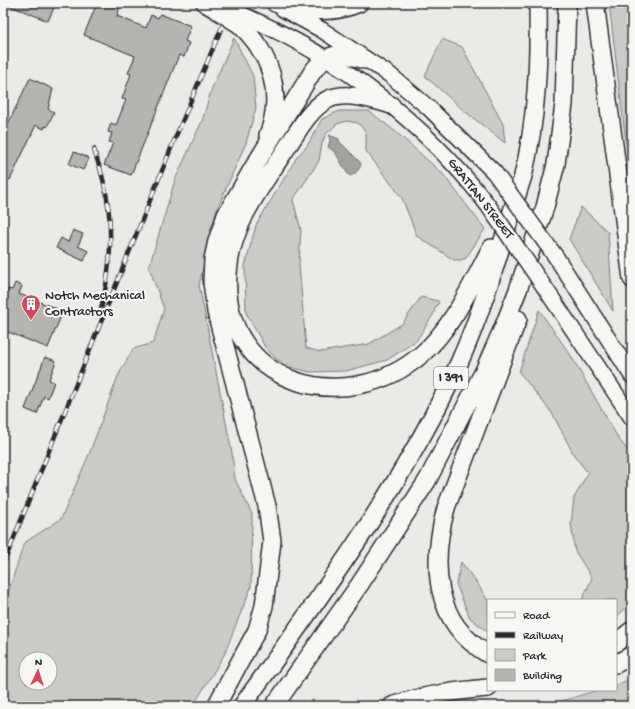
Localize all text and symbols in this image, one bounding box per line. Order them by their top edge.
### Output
street label: GRATTAN STREET [443,155,517,243]
place label: Notch Mechanical Contractors [45,288,145,321]
building icon: Notch Mechanical Contractors [20,293,42,321]
road number: I 391 [434,367,468,389]
legend [487,599,617,691]
text: Road [523,610,550,624]
text: Railway [523,630,563,644]
text: Park [522,650,548,664]
north arrow [18,651,58,691]
text: N [35,657,43,669]
text: Building [522,670,562,684]

